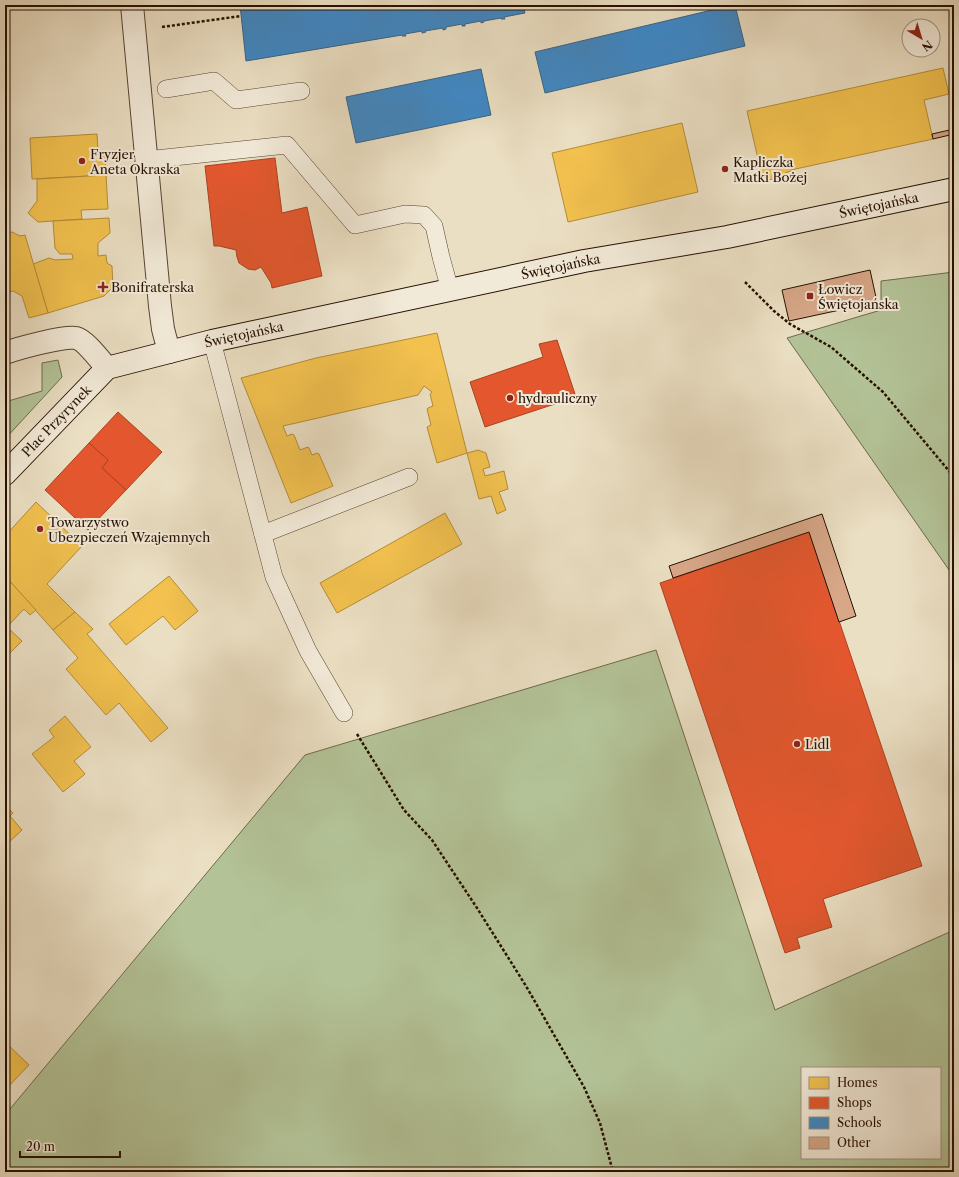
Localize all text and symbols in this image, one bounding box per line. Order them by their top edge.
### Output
north arrow [901,18,941,58]
text: N [919,37,935,55]
place label: Fryzjer Aneta Okraska [89,146,180,177]
place label: Kapliczka Matki Bożej [733,154,807,185]
marker: Fryzjer Aneta Okraska [77,156,87,166]
marker: Kapliczka Matki Bożej [720,164,730,174]
street label: Świętojańska [838,189,920,221]
street label: Świętojańska [519,250,602,282]
place label: Bonifraterska [111,279,194,295]
place label: Łowicz Świętojańska [818,281,899,312]
marker: Bonifraterska [98,282,108,292]
marker: Łowicz Świętojańska [805,291,815,301]
street label: Świętojańska [202,318,285,351]
street label: Plac Przyrynek [18,381,95,460]
place label: hydrauliczny [518,390,598,406]
marker: hydrauliczny [505,393,515,403]
place label: Towarzystwo Ubezpieczeń Wzajemnych [48,514,210,545]
marker: Towarzystwo Ubezpieczeń Wzajemnych [35,524,45,534]
place label: Lidl [805,736,829,752]
marker: Lidl [792,739,802,749]
legend [801,1067,941,1159]
text: Homes [837,1075,877,1090]
text: Shops [837,1095,872,1110]
text: Schools [837,1115,882,1130]
scale bar [20,1133,120,1159]
text: Other [837,1135,871,1150]
text: 20 m [26,1139,55,1154]

